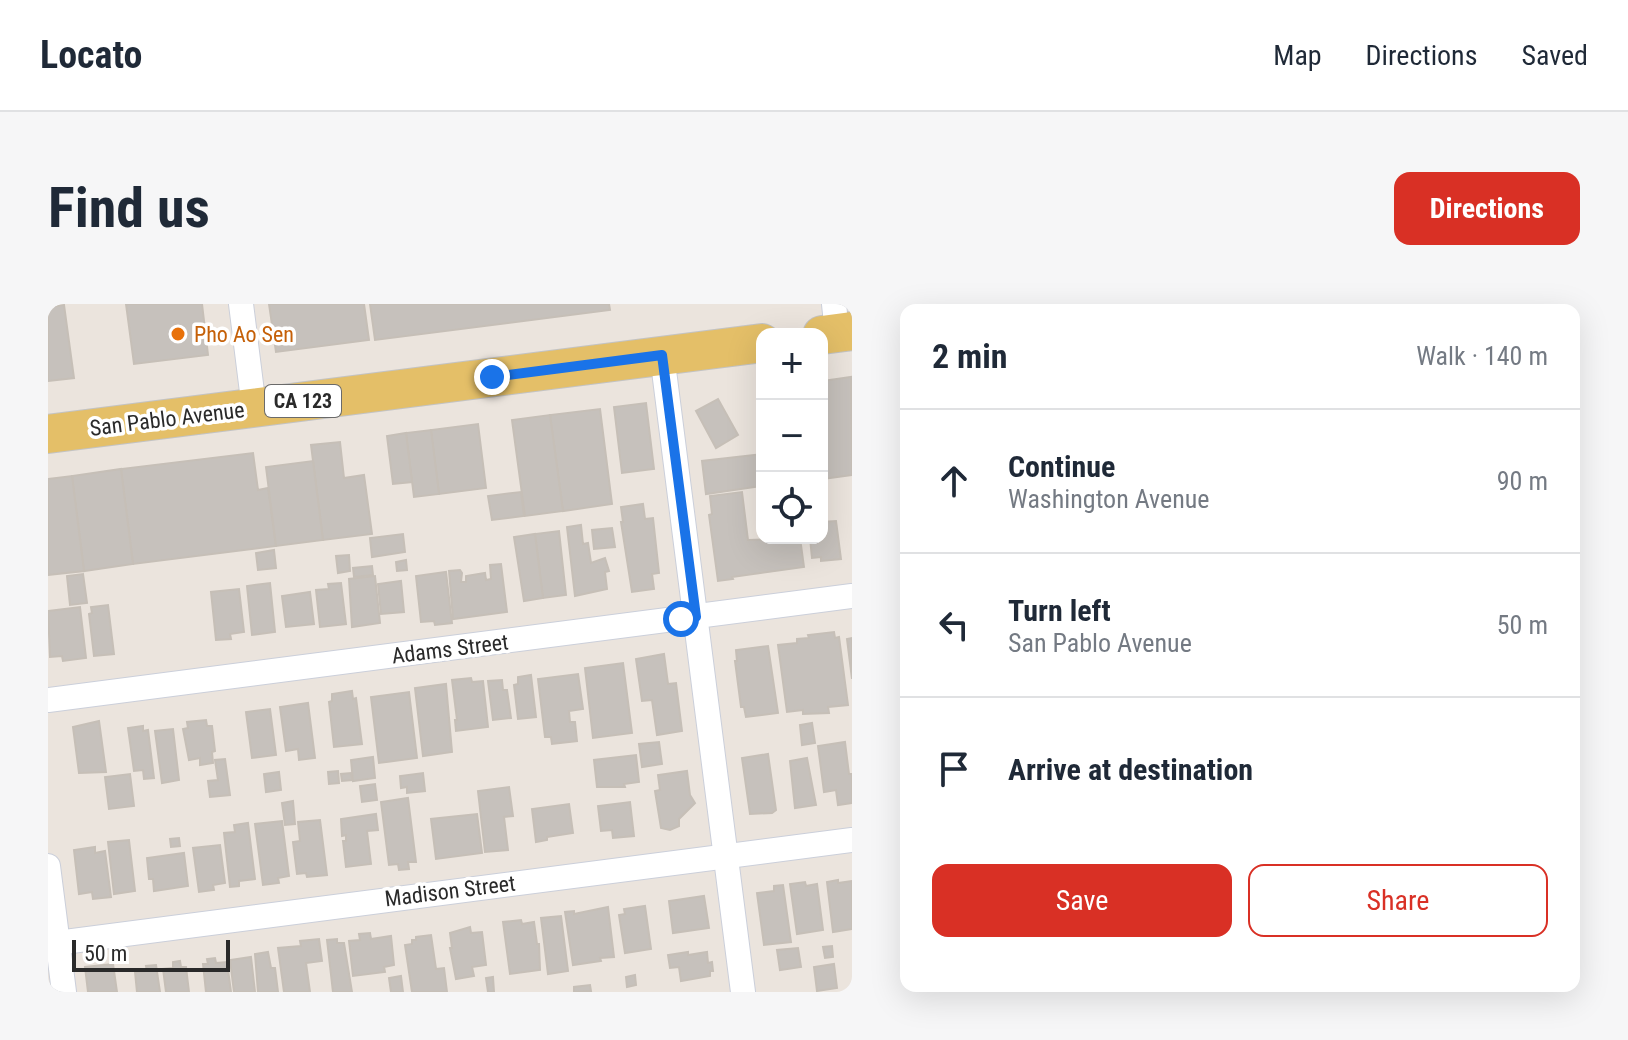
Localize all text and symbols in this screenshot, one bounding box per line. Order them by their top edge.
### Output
text: Locato [40,33,142,77]
text: Map [1273,39,1322,72]
text: Directions [1366,39,1477,72]
text: Saved [1521,39,1588,72]
button: Directions [1394,172,1580,245]
text: Find us [48,175,210,241]
place label: Pho Ao Sen [194,322,294,347]
marker: Pho Ao Sen [169,325,187,343]
map controls [756,328,828,544]
button: + [756,328,828,400]
text: 2 min [932,336,1008,376]
text: Walk · 140 m [1416,341,1548,371]
route end [474,359,510,395]
road number: CA 123 [265,385,341,417]
street label: San Pablo Avenue [88,397,246,441]
button: − [756,400,828,472]
text: Continue [1008,449,1115,484]
icon: ahead [932,459,976,503]
text: 90 m [1497,466,1548,496]
button: locate [756,472,828,544]
text: Washington Avenue [1008,484,1210,514]
text: Turn left [1008,593,1111,628]
route start [663,601,699,637]
icon: left [932,603,976,647]
text: 50 m [1497,610,1548,640]
text: San Pablo Avenue [1008,628,1192,658]
street label: Adams Street [390,629,510,669]
icon: arrive [932,747,976,791]
text: Arrive at destination [1008,752,1253,787]
button: Save [932,864,1232,937]
button: Share [1248,864,1548,937]
street label: Madison Street [383,871,517,911]
scale bar [72,936,230,972]
text: 50 m [84,941,127,966]

